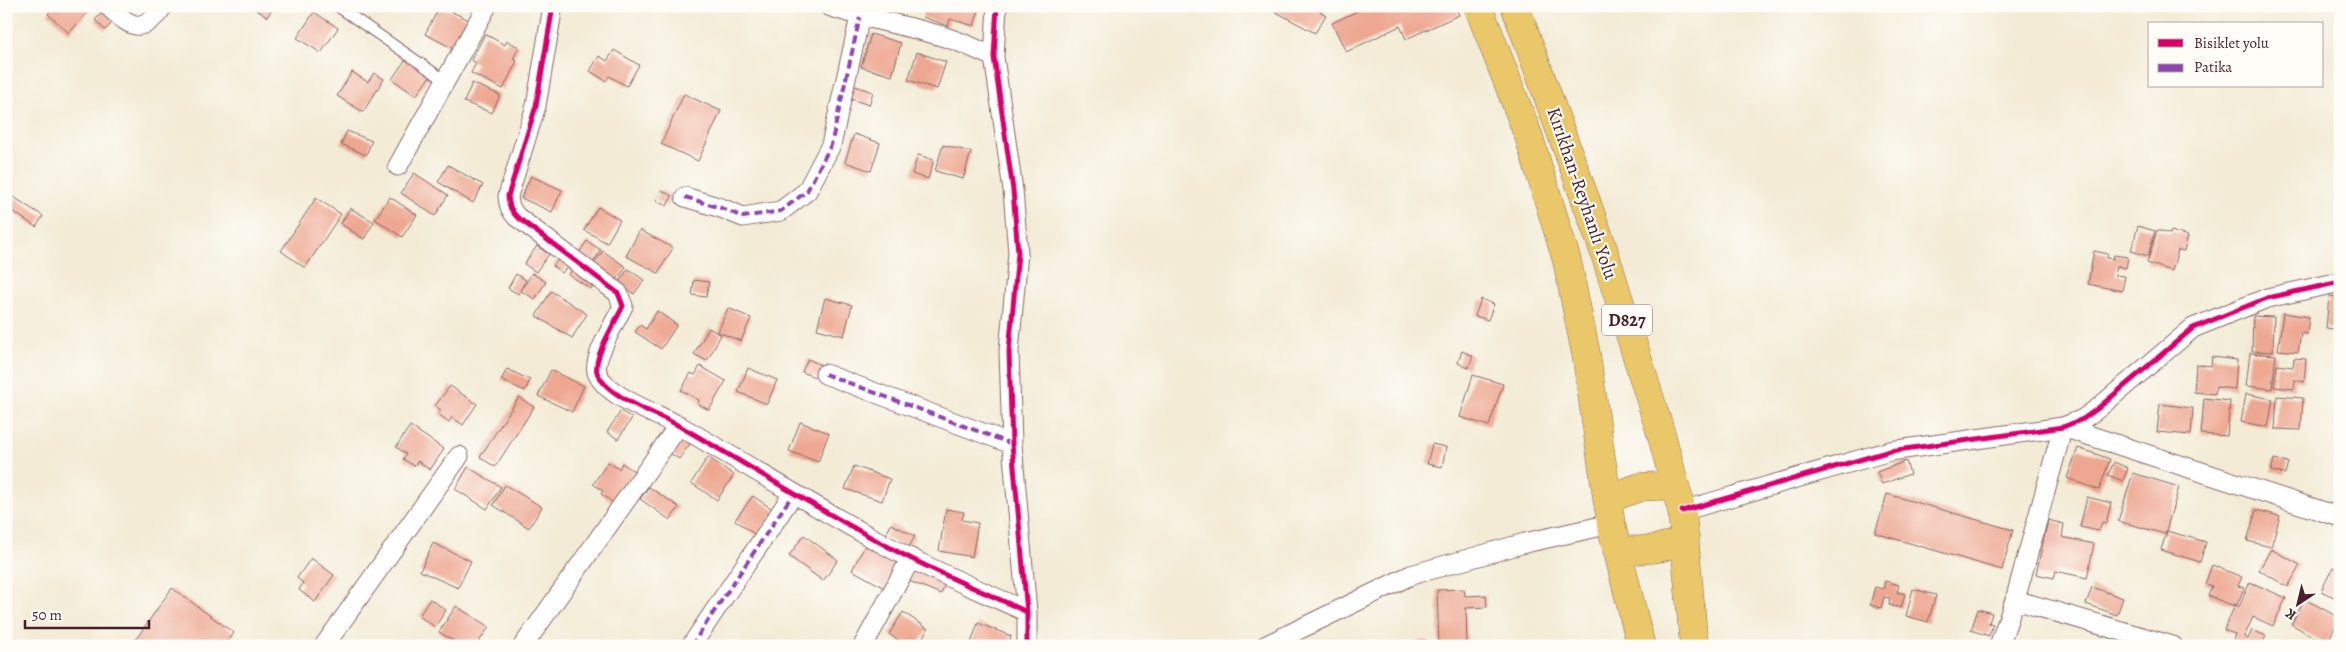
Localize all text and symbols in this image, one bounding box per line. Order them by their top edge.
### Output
legend [2148,22,2324,88]
text: Bisiklet yolu [2194,33,2270,53]
text: Patika [2194,57,2232,77]
street label: Kırıkhan-Reyhanlı Yolu [1540,104,1624,284]
road number: D827 [1602,304,1652,336]
north arrow [2274,580,2324,630]
scale bar [25,597,149,629]
text: K [2281,603,2300,625]
text: 50 m [32,605,62,625]

